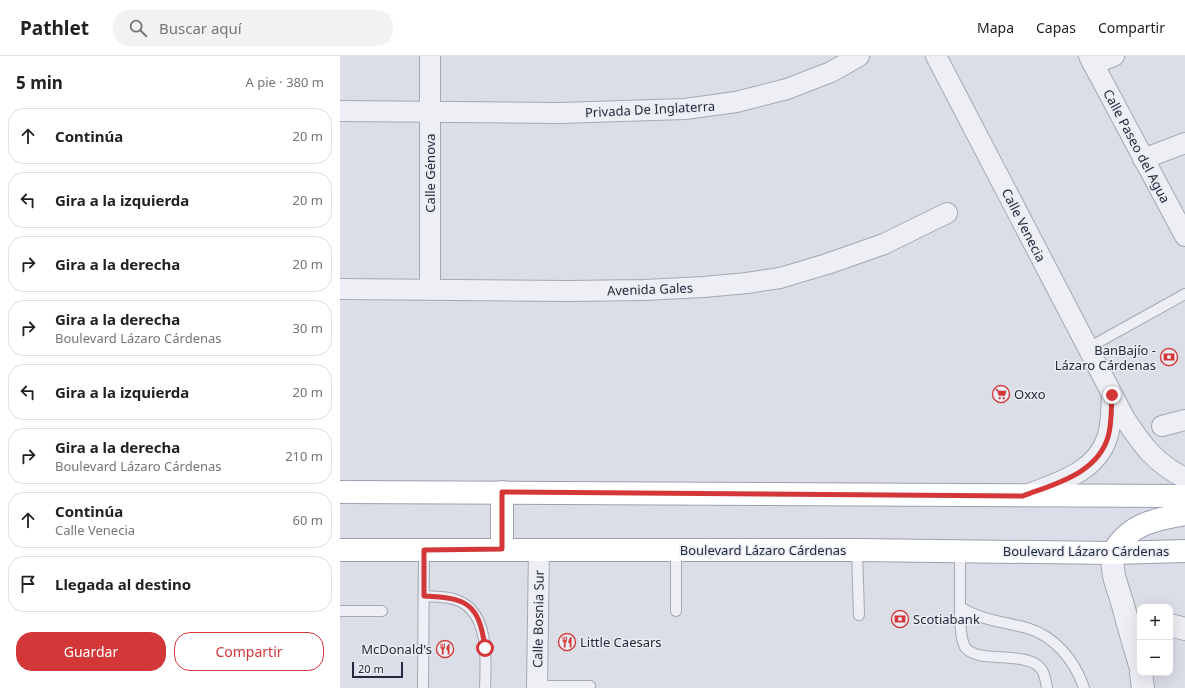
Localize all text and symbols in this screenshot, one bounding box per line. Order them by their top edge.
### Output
search box [113,10,393,46]
text: Pathlet [20,15,89,41]
icon: search [127,17,149,39]
text: Buscar aquí [159,18,242,38]
text: Mapa [977,18,1014,37]
text: Capas [1036,18,1076,37]
text: Compartir [1098,18,1165,37]
text: 5 min [16,71,63,94]
text: A pie · 380 m [246,73,324,91]
street label: Calle Paseo del Agua [1099,86,1175,206]
street label: Privada De Inglaterra [585,97,715,121]
icon: ahead [17,125,39,147]
text: Continúa [55,126,123,146]
text: 20 m [293,127,323,145]
street label: Calle Génova [421,133,439,213]
street label: Calle Venecia [998,185,1050,265]
icon: left [17,189,39,211]
text: Gira a la izquierda [55,190,189,210]
text: 20 m [293,191,323,209]
icon: right [17,253,39,275]
text: Gira a la derecha [55,254,180,274]
text: 20 m [293,255,323,273]
street label: Avenida Gales [607,279,693,299]
text: Gira a la derecha [55,309,180,329]
icon: right [17,317,39,339]
text: 30 m [293,319,323,337]
text: Boulevard Lázaro Cárdenas [55,329,222,347]
place label: BanBajío - Lázaro Cárdenas [1055,341,1156,374]
bank icon: BanBajío - Lázaro Cárdenas [1159,347,1179,367]
icon: left [17,381,39,403]
text: Gira a la izquierda [55,382,189,402]
text: 20 m [293,383,323,401]
supermarket icon: Oxxo [991,384,1011,404]
place label: Oxxo [1014,385,1046,403]
route end [1103,386,1121,404]
text: Gira a la derecha [55,437,180,457]
icon: right [17,445,39,467]
text: 210 m [285,447,323,465]
text: Boulevard Lázaro Cárdenas [55,457,222,475]
text: Continúa [55,501,123,521]
icon: ahead [17,509,39,531]
text: 60 m [293,511,323,529]
text: Calle Venecia [55,521,135,539]
street label: Boulevard Lázaro Cárdenas [680,541,846,559]
street label: Boulevard Lázaro Cárdenas [1003,542,1169,560]
street label: Calle Bosnia Sur [528,569,548,668]
icon: arrive [17,573,39,595]
text: Llegada al destino [55,574,191,594]
map controls [1137,604,1173,676]
button: + [1137,604,1173,640]
bank icon: Scotiabank [890,609,910,629]
place label: Scotiabank [913,610,980,628]
button: Guardar [16,632,166,671]
button: Compartir [174,632,324,671]
restaurant icon: Little Caesars [557,632,577,652]
place label: Little Caesars [580,633,662,651]
restaurant icon: McDonald's [435,639,455,659]
route start [476,639,494,657]
place label: McDonald's [361,640,432,658]
button: − [1137,640,1173,676]
scale bar [352,660,403,679]
text: 20 m [358,661,384,676]

